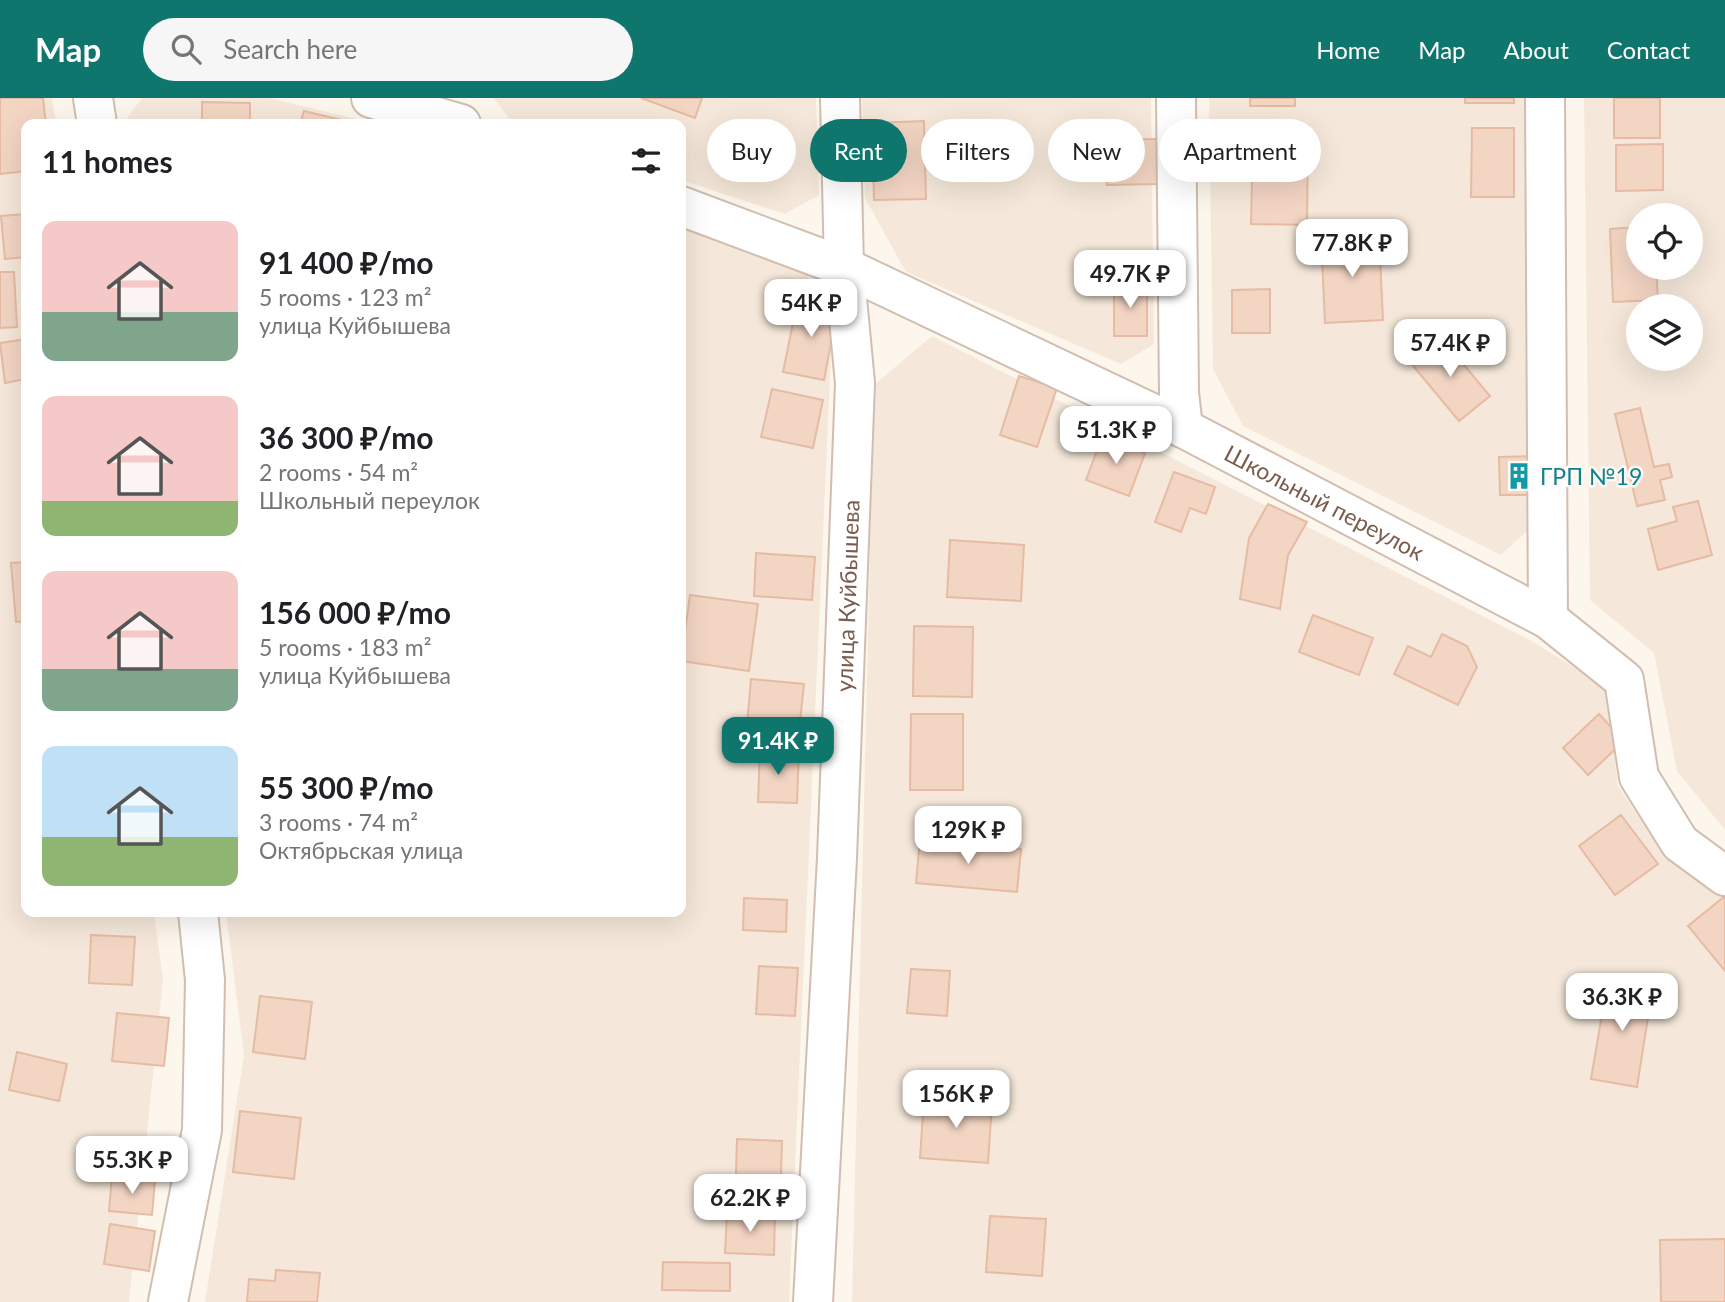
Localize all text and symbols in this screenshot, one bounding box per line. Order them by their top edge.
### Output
search box [143,18,633,81]
text: Map [35,29,101,69]
icon: search [167,30,205,68]
text: Search here [223,33,357,65]
text: Home [1316,35,1380,64]
text: Map [1418,35,1466,64]
text: About [1504,35,1569,64]
text: Contact [1607,35,1690,64]
chip: Buy [707,119,796,182]
chip: Rent [810,119,907,182]
chip: Filters [921,119,1034,182]
chip: New [1048,119,1145,182]
chip: Apartment [1159,119,1321,182]
icon: filters [627,142,665,180]
text: 11 homes [42,143,173,179]
map controls [1626,203,1703,371]
button: locate [1626,203,1703,280]
pin: 77.8K ₽ [1287,220,1417,279]
text: 77.8K ₽ [1312,228,1392,256]
text: 91 400 ₽/mo [259,244,434,280]
icon: home [98,249,182,333]
pin: 49.7K ₽ [1065,250,1195,310]
text: 49.7K ₽ [1090,259,1170,287]
pin: 54K ₽ [762,280,860,339]
text: 5 rooms · 123 m² [259,283,431,311]
text: 54K ₽ [780,288,842,316]
button: layers [1626,294,1703,371]
text: улица Куйбышева [259,311,451,339]
pin: 57.4K ₽ [1385,320,1515,379]
text: 57.4K ₽ [1410,328,1490,356]
pin: 51.3K ₽ [1051,406,1181,466]
text: 51.3K ₽ [1076,415,1156,443]
text: 36 300 ₽/mo [259,419,434,455]
icon: home [98,424,182,508]
street label: Школьный переулок [1220,438,1429,566]
text: 2 rooms · 54 m² [259,458,418,486]
building icon: ГРП №19 [1504,461,1534,491]
place label: ГРП №19 [1540,462,1642,490]
text: Школьный переулок [259,486,480,514]
street label: улица Куйбышева [829,499,865,692]
text: 156 000 ₽/mo [259,594,451,630]
icon: home [98,599,182,683]
text: 5 rooms · 183 m² [259,633,431,661]
text: улица Куйбышева [259,661,451,689]
pin: 91.4K ₽ [713,718,843,777]
text: 91.4K ₽ [738,726,818,754]
text: 55 300 ₽/mo [259,769,434,805]
icon: home [98,774,182,858]
pin: 129K ₽ [911,806,1025,866]
text: 3 rooms · 74 m² [259,808,418,836]
text: 129K ₽ [931,815,1005,843]
text: Октябрьская улица [259,836,463,864]
pin: 36.3K ₽ [1557,974,1687,1033]
text: 36.3K ₽ [1582,982,1662,1010]
pin: 156K ₽ [899,1070,1013,1130]
text: 156K ₽ [919,1079,993,1107]
pin: 55.3K ₽ [67,1136,197,1196]
text: 55.3K ₽ [92,1145,172,1173]
pin: 62.2K ₽ [685,1174,815,1234]
text: 62.2K ₽ [710,1183,790,1211]

